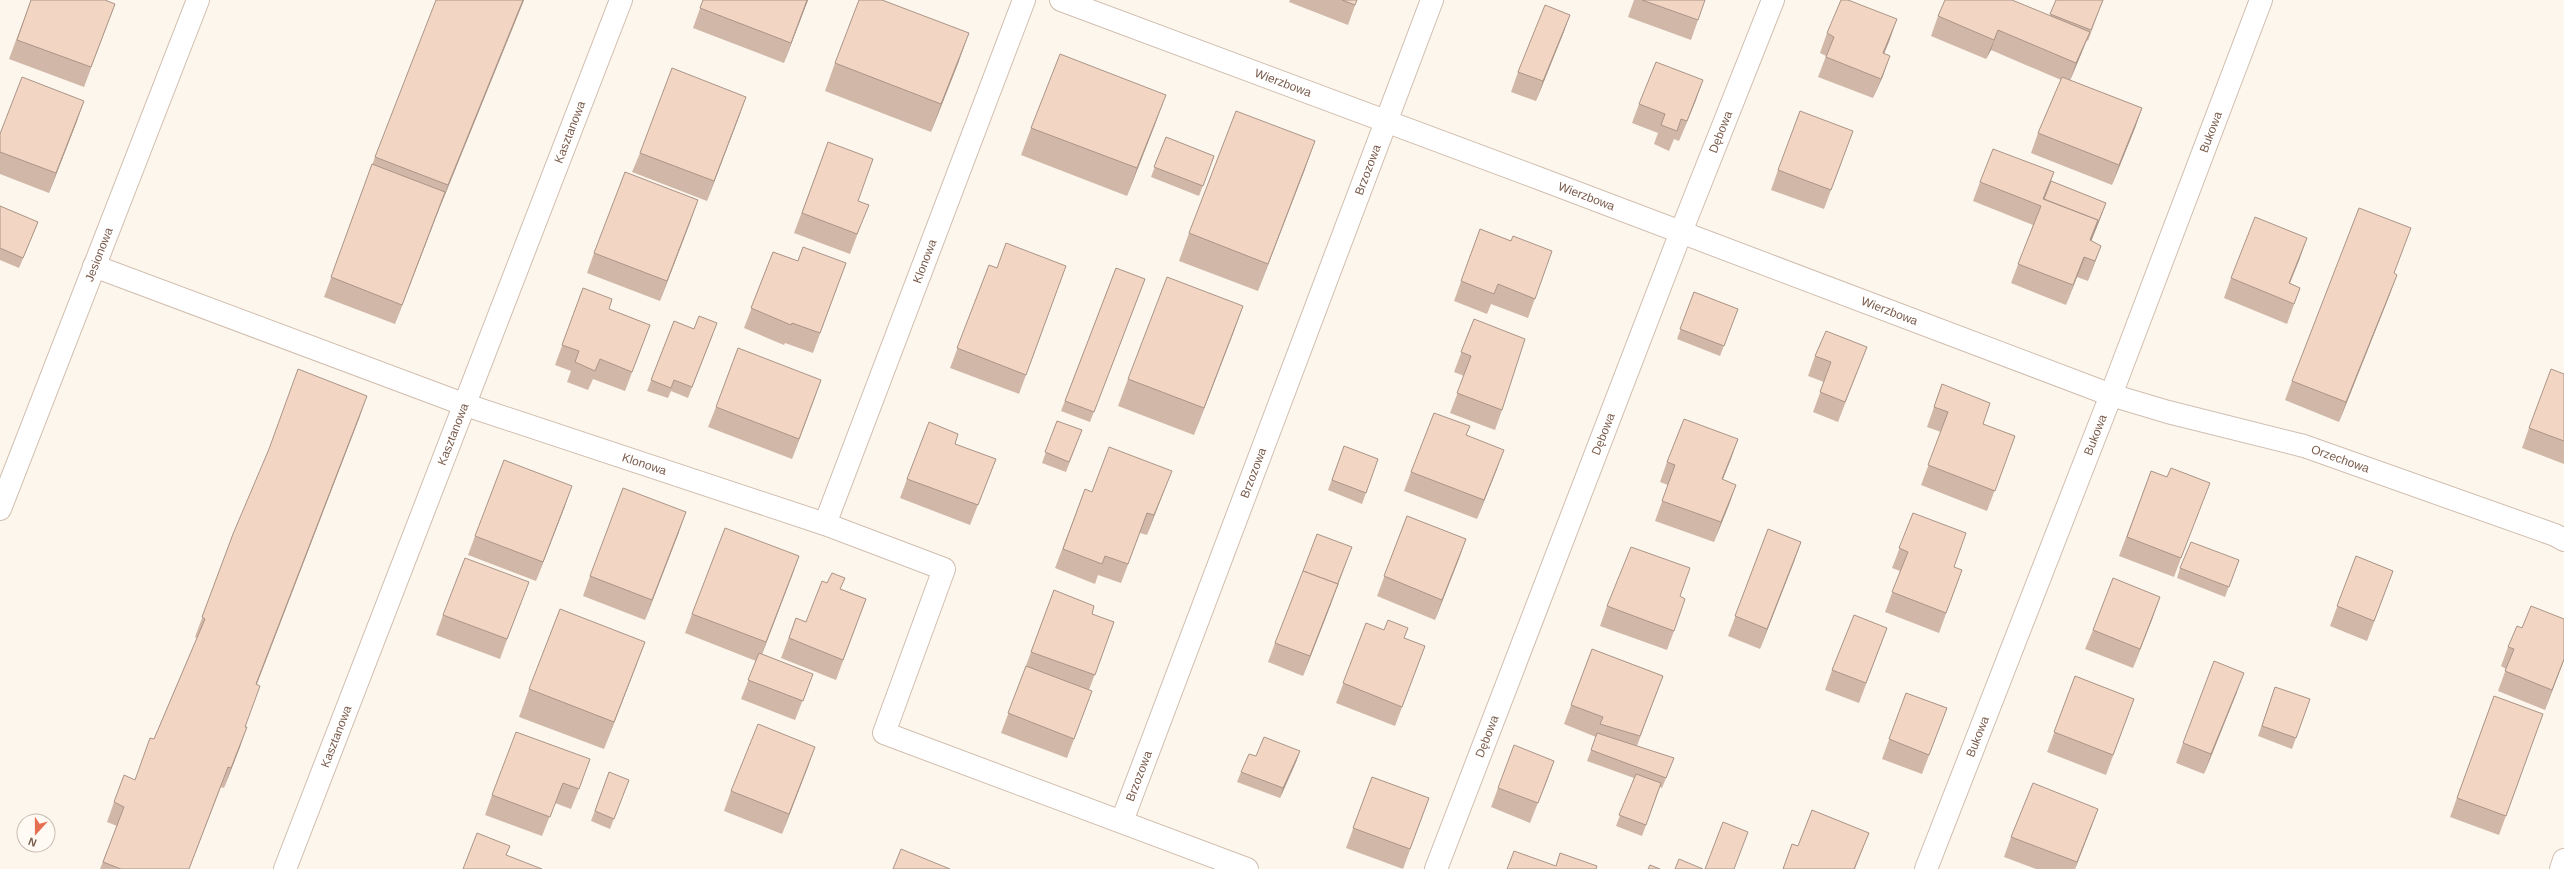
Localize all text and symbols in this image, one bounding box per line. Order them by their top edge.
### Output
street label: Wierzbowa [1253,66,1314,100]
street label: Kasztanowa [552,99,588,165]
street label: Dębowa [1706,109,1735,155]
street label: Bukowa [2197,109,2225,155]
street label: Brzozowa [1352,142,1384,197]
street label: Wierzbowa [1556,179,1617,214]
street label: Jesionowa [82,225,116,284]
street label: Klonowa [910,237,940,285]
street label: Wierzbowa [1859,294,1920,328]
street label: Kasztanowa [435,401,472,467]
street label: Dębowa [1589,411,1618,457]
street label: Bukowa [2081,412,2110,457]
street label: Orzechowa [2309,442,2372,476]
street label: Brzozowa [1238,446,1269,500]
street label: Klonowa [620,450,669,478]
street label: Kasztanowa [318,703,355,770]
street label: Dębowa [1473,713,1502,760]
street label: Bukowa [1963,714,1992,759]
street label: Brzozowa [1123,749,1155,803]
north arrow [16,813,56,853]
text: N [27,835,38,849]

